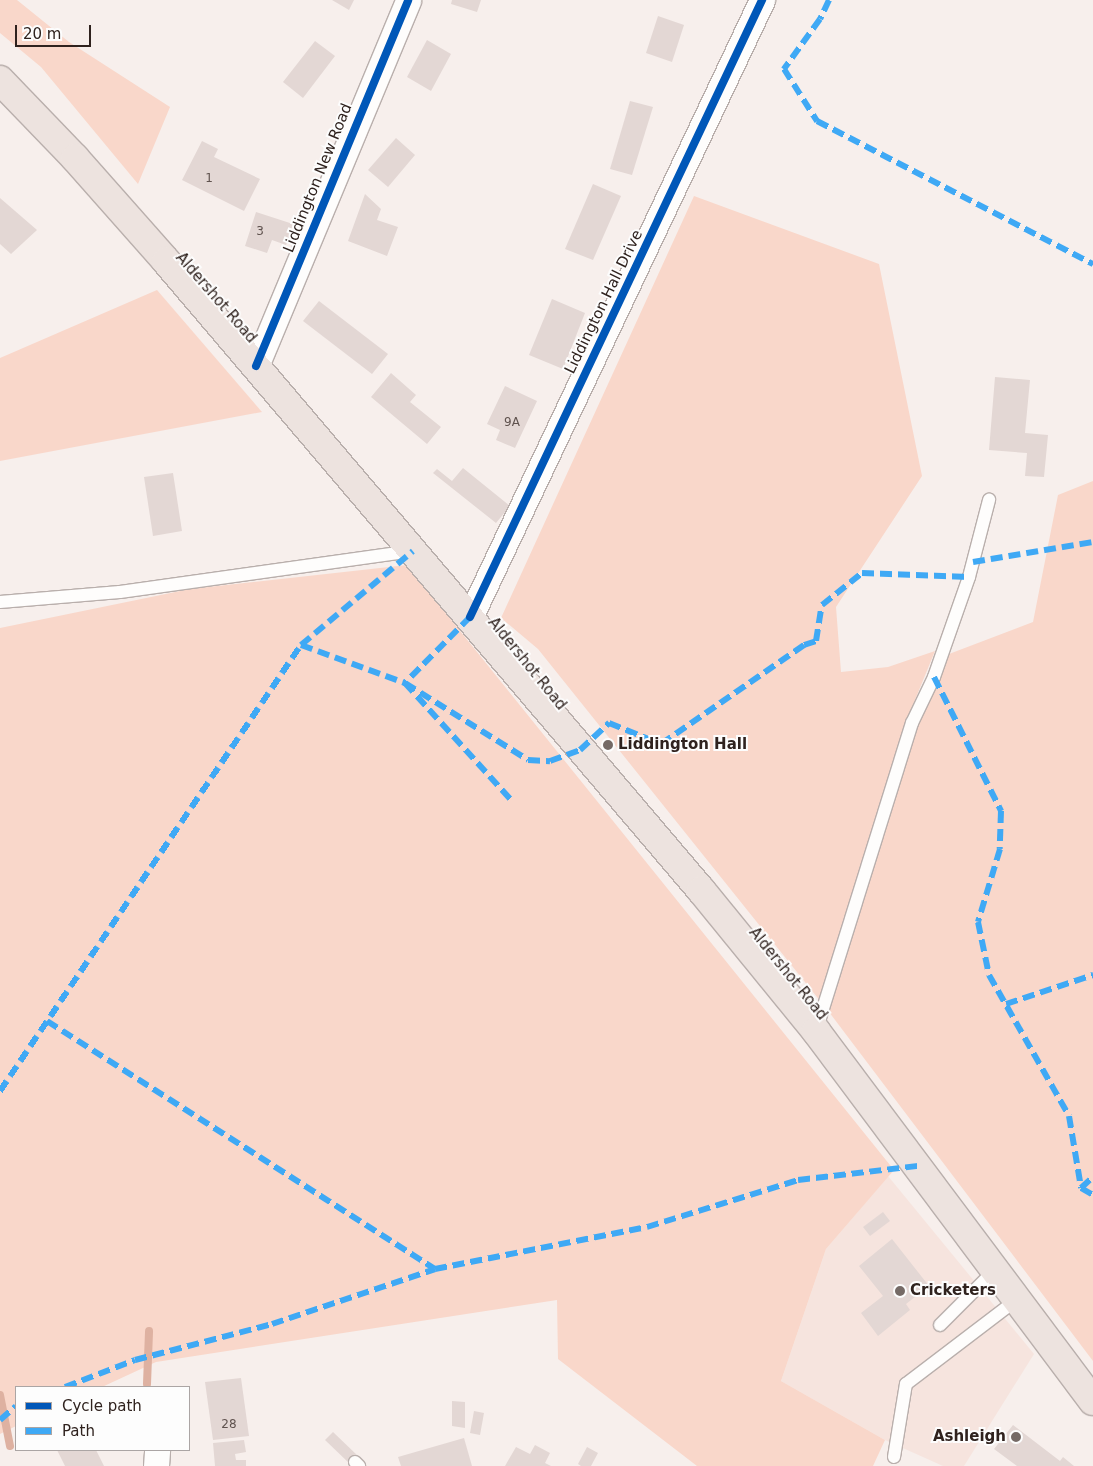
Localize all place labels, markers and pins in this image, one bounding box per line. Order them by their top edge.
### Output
place label: Liddington Hall [618,736,747,754]
marker: Liddington Hall [602,739,614,751]
place label: Cricketers [910,1282,996,1300]
marker: Cricketers [894,1285,906,1297]
place label: Ashleigh [933,1428,1006,1446]
marker: Ashleigh [1010,1431,1022,1443]

